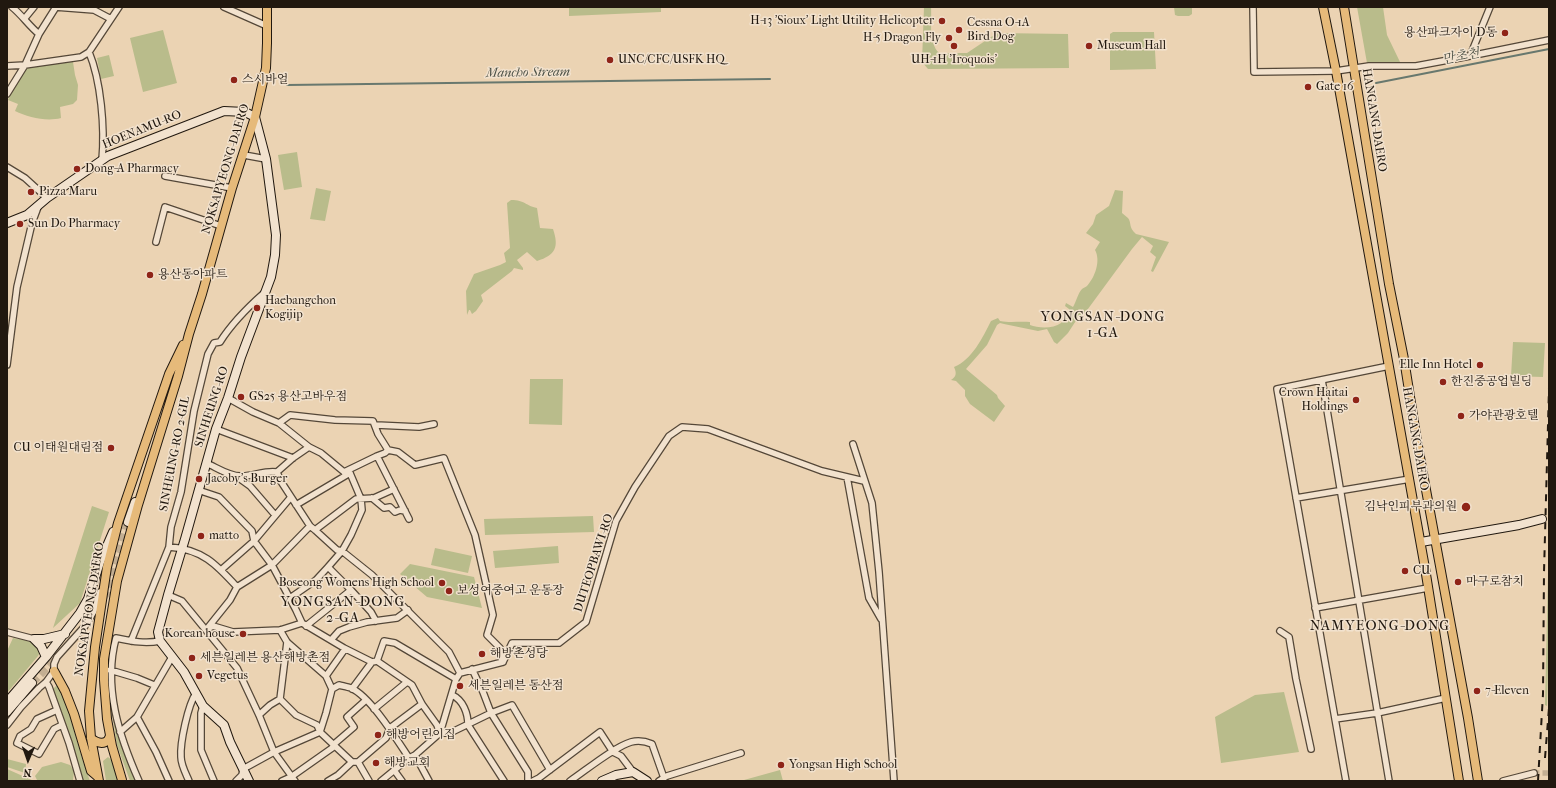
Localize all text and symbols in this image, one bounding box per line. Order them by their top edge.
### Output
place label: H-13 'Sioux' Light Utility Helicopter [750,14,934,28]
marker: H-13 'Sioux' Light Utility Helicopter [937,16,947,26]
place label: Cessna O-1A Bird Dog [967,16,1030,44]
marker: Cessna O-1A Bird Dog [954,25,964,35]
place label: 용산파크자이 D동 [1404,26,1497,40]
marker: 용산파크자이 D동 [1500,28,1510,38]
place label: H-5 Dragon Fly [863,31,941,45]
marker: H-5 Dragon Fly [944,33,954,43]
place label: Museum Hall [1097,39,1166,53]
marker: UH-1H 'Iroquois' [949,41,959,51]
marker: Museum Hall [1084,41,1094,51]
water label: 만초천 [1441,46,1481,68]
place label: UNC/CFC/USFK HQ [618,53,725,67]
place label: UH-1H 'Iroquois' [911,53,997,67]
marker: UNC/CFC/USFK HQ [605,55,615,65]
water label: Mancho Stream [486,64,570,82]
street label: HANGANG-DAERO [1359,67,1389,173]
place label: 스시바얼 [242,73,288,87]
marker: 스시바얼 [229,75,239,85]
place label: Gate 16 [1316,80,1354,94]
marker: Gate 16 [1303,82,1313,92]
street label: NOKSAPYEONG-DAERO [199,102,253,236]
street label: HOENAMU-RO [100,108,184,152]
place label: Dong-A Pharmacy [85,162,179,176]
marker: Dong-A Pharmacy [72,164,82,174]
place label: Pizza Maru [39,185,97,199]
marker: Pizza Maru [26,187,36,197]
place label: Sun Do Pharmacy [28,217,120,231]
marker: Sun Do Pharmacy [15,219,25,229]
place label: 용산동아파트 [158,268,228,282]
marker: 용산동아파트 [145,270,155,280]
place label: Haebangchon Kogijip [265,294,336,322]
marker: Haebangchon Kogijip [252,303,262,313]
district label: YONGSAN-DONG 1-GA [1041,310,1165,342]
place label: Elle Inn Hotel [1400,358,1472,372]
marker: Elle Inn Hotel [1475,360,1485,370]
street label: SINHEUNG-RO [192,365,232,449]
place label: 한진중공업빌딩 [1451,375,1532,389]
marker: 한진중공업빌딩 [1438,377,1448,387]
place label: Crown Haitai Holdings [1279,386,1348,414]
street label: HANGANG-DAERO [1399,386,1431,492]
place label: GS25 용산고바우점 [249,390,347,404]
marker: GS25 용산고바우점 [236,392,246,402]
street label: SINHEUNG-RO 2-GIL [157,395,193,513]
marker: Crown Haitai Holdings [1351,395,1361,405]
place label: 가야관광호텔 [1469,409,1539,423]
marker: 가야관광호텔 [1456,411,1466,421]
place label: CU 이태원대림점 [13,441,103,455]
marker: CU 이태원대림점 [106,443,116,453]
place label: Jacoby's Burger [207,472,287,486]
marker: Jacoby's Burger [194,474,204,484]
place label: 김낙인피부과의원 [1364,500,1457,514]
marker: 김낙인피부과의원 [1460,501,1472,513]
street label: DUTEOPBAWI-RO [571,512,617,614]
place label: matto [209,529,239,543]
marker: matto [196,531,206,541]
street label: NOKSAPYEONG-DAERO [72,541,108,677]
place label: CU [1413,564,1430,578]
marker: CU [1400,566,1410,576]
place label: 마구로참치 [1466,575,1524,589]
place label: Boseong Womens High School [279,576,434,590]
marker: 마구로참치 [1453,577,1463,587]
marker: Boseong Womens High School [437,578,447,588]
place label: 보성여중여고 운동장 [457,584,564,598]
marker: 보성여중여고 운동장 [444,586,454,596]
district label: YONGSAN-DONG 2-GA [281,595,405,628]
district label: NAMYEONG-DONG [1310,619,1450,635]
place label: Korean house [165,627,235,641]
marker: Korean house [238,629,248,639]
place label: 해방촌성당 [490,647,548,661]
marker: 해방촌성당 [477,649,487,659]
place label: 세븐일레븐 용산해방촌점 [200,651,330,665]
marker: 세븐일레븐 용산해방촌점 [187,653,197,663]
place label: Vegetus [207,669,248,683]
marker: Vegetus [194,671,204,681]
place label: 세븐일레븐 동산점 [468,679,563,693]
marker: 세븐일레븐 동산점 [455,681,465,691]
place label: 7-Eleven [1485,684,1529,698]
marker: 7-Eleven [1472,686,1482,696]
place label: 해방어린이집 [386,728,456,742]
marker: 해방어린이집 [373,730,383,740]
north arrow [8,740,48,780]
place label: 해방교회 [384,756,430,770]
marker: 해방교회 [371,758,381,768]
place label: Yongsan High School [789,758,897,772]
marker: Yongsan High School [776,760,786,770]
text: N [23,766,32,779]

